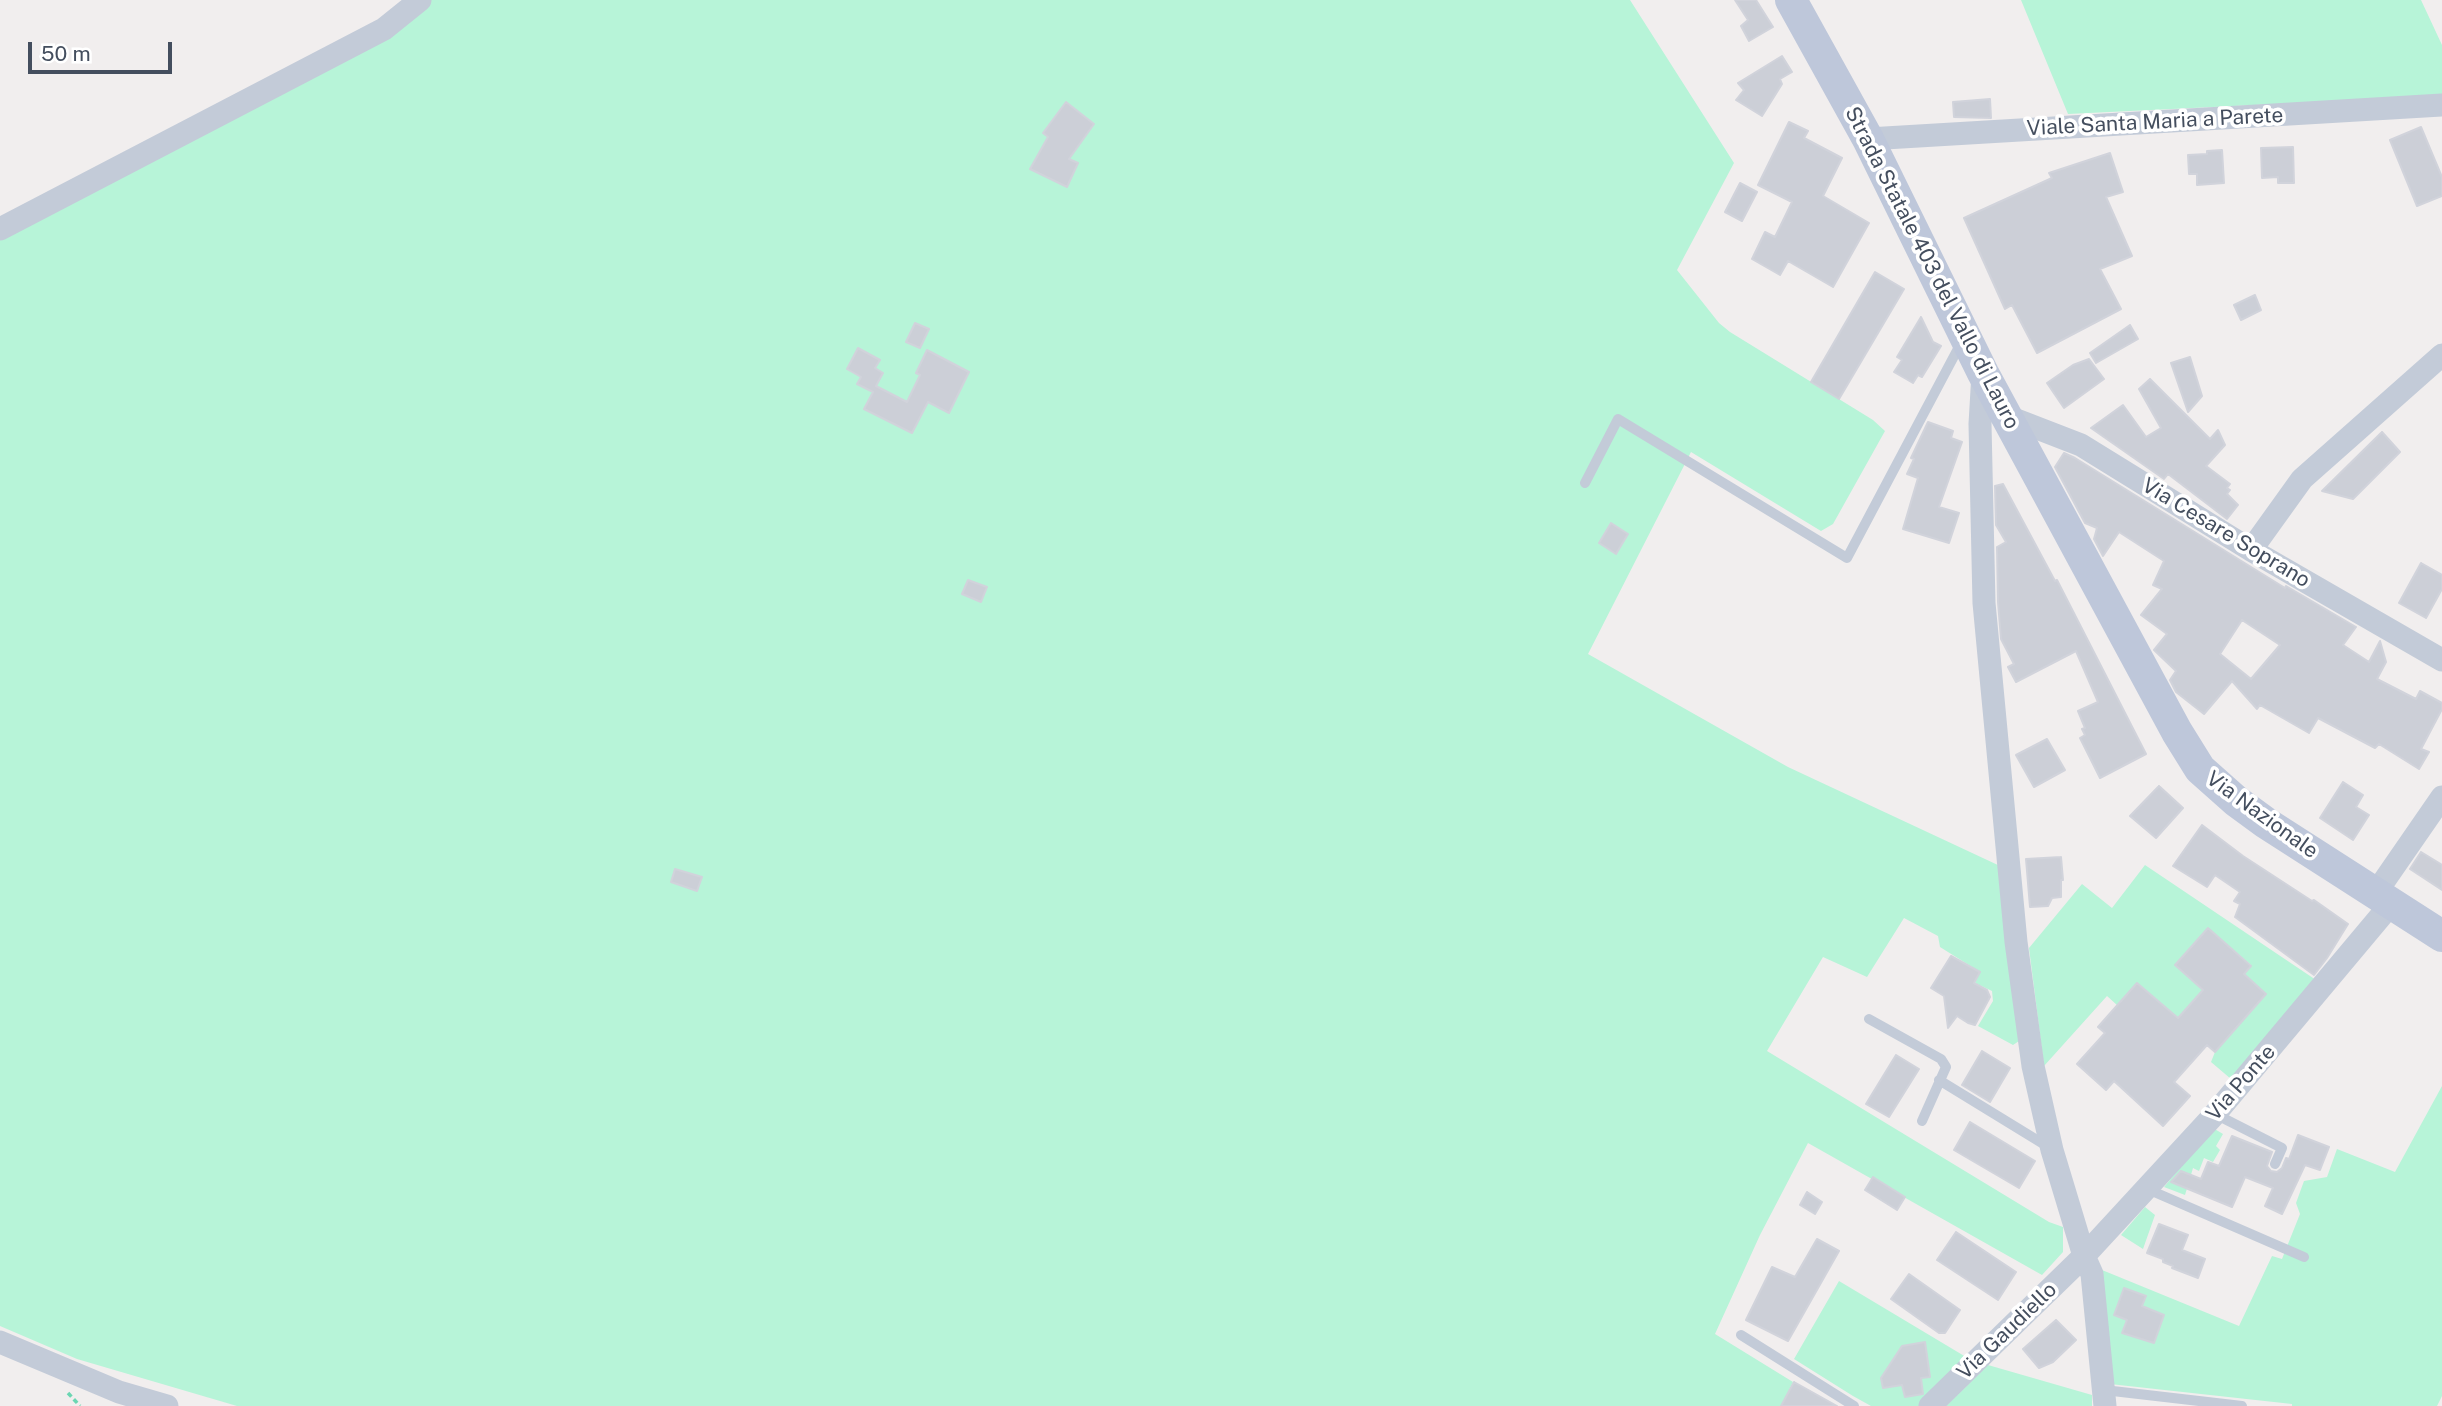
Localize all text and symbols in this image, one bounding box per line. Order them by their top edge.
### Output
scale bar [32,28,175,72]
text: 50 m [41,41,91,66]
street label: Strada Statale 403 del Vallo di Lauro [1839,103,2025,433]
street label: Viale Santa Maria a Parete [2026,103,2284,141]
street label: Via Cesare Soprano [2137,473,2315,593]
street label: Via Nazionale [2201,766,2323,864]
street label: Via Ponte [2201,1040,2281,1126]
street label: Via Gaudiello [1952,1277,2062,1385]

